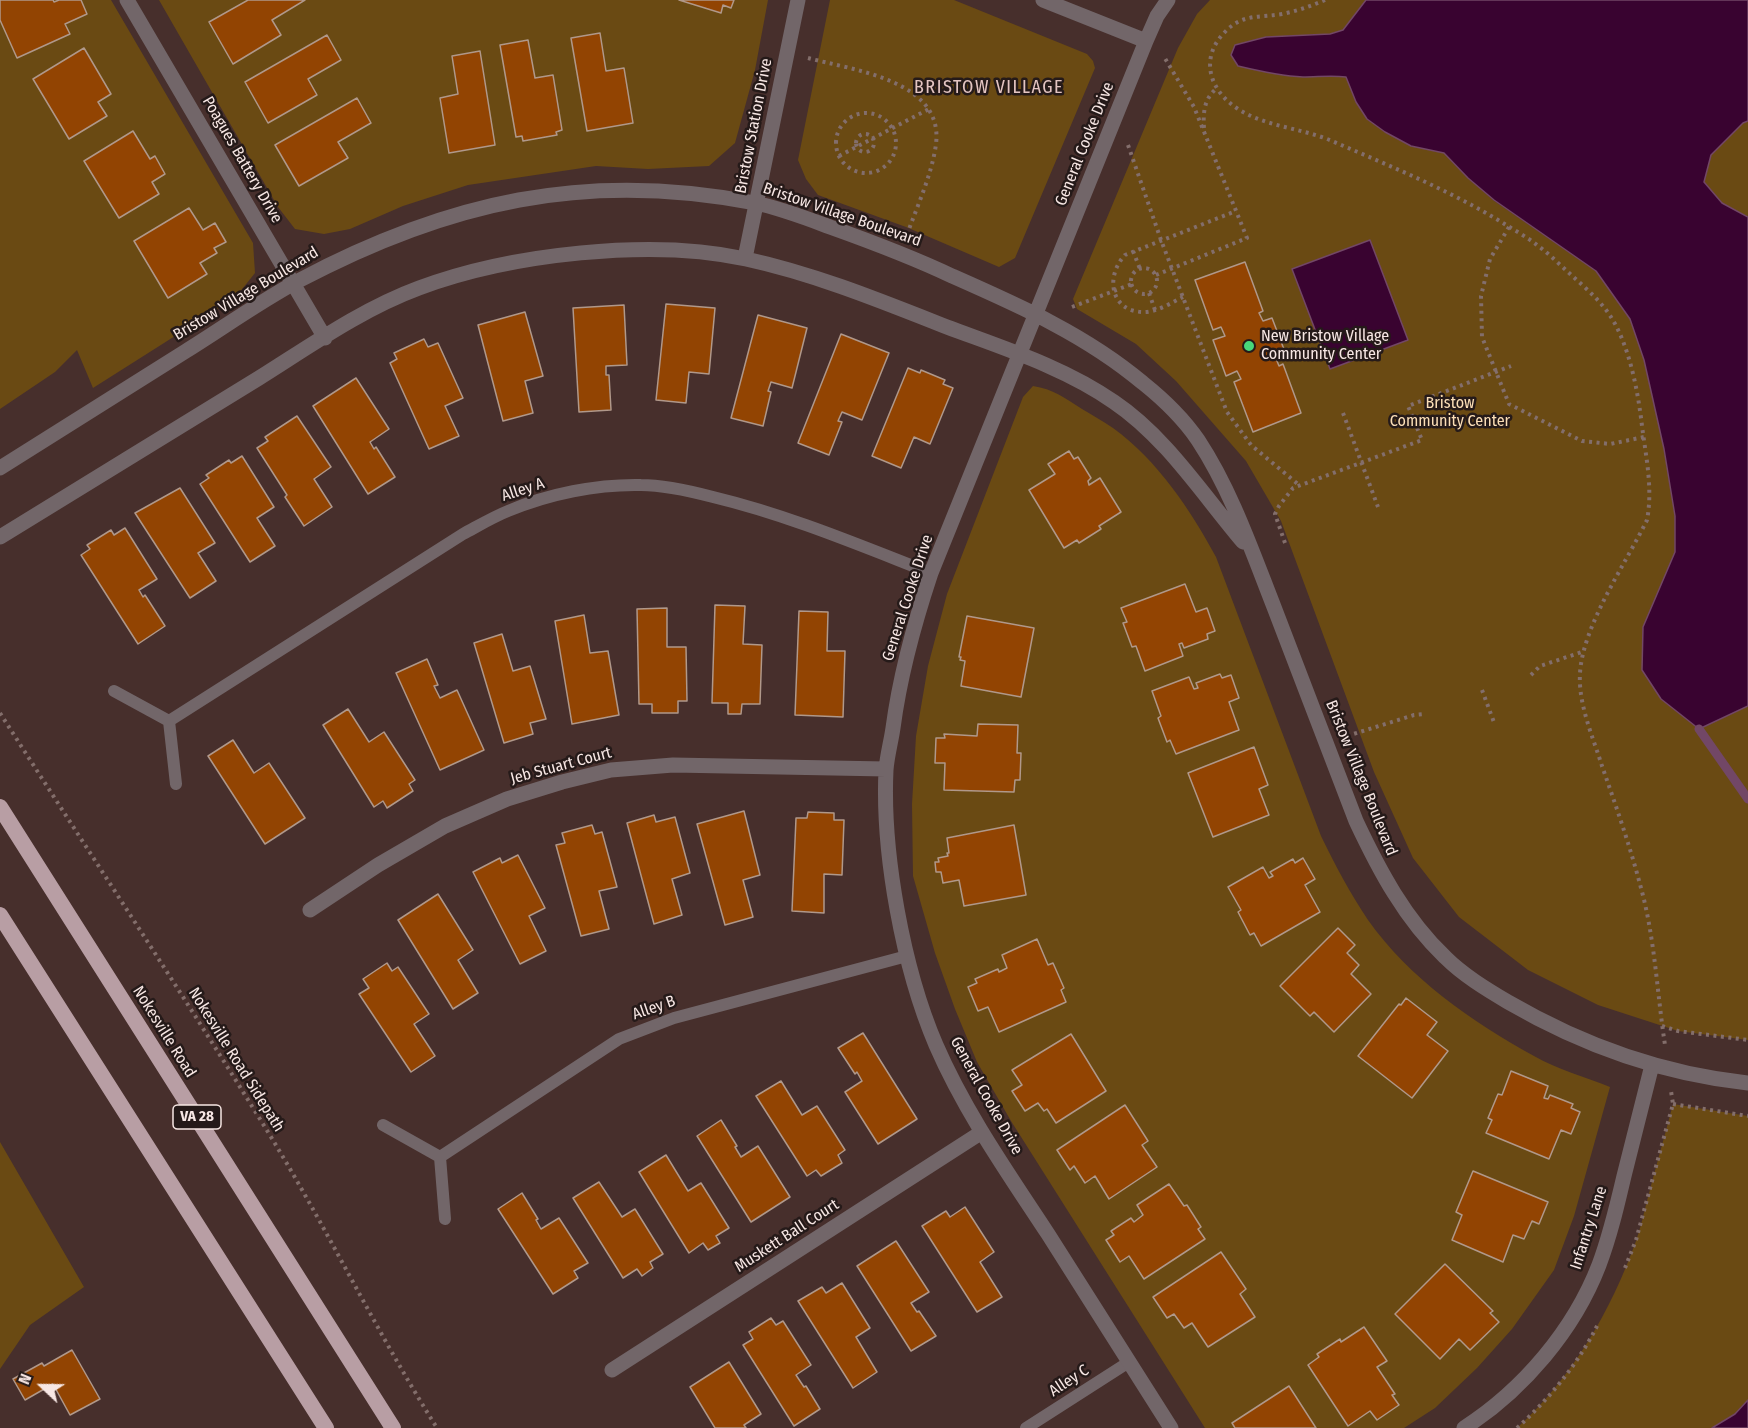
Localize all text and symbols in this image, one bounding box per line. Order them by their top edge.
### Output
street label: Bristow Station Drive [731,57,777,195]
district label: BRISTOW VILLAGE [914,77,1064,99]
street label: General Cooke Drive [1051,79,1119,209]
street label: Poagues Battery Drive [198,93,286,227]
street label: Bristow Village Boulevard [760,179,924,251]
street label: Bristow Village Boulevard [170,243,322,345]
place label: New Bristow Village Community Center [1261,327,1389,365]
marker: New Bristow Village Community Center [1242,339,1256,353]
park label: Bristow Community Center [1390,394,1510,432]
street label: Alley A [499,474,547,506]
street label: General Cooke Drive [879,532,937,664]
street label: Bristow Village Boulevard [1321,697,1401,859]
street label: Jeb Stuart Court [508,743,614,789]
street label: Nokesville Road [128,983,200,1081]
street label: Nokesville Road Sidepath [184,984,288,1136]
street label: Alley B [630,992,678,1024]
street label: General Cooke Drive [946,1034,1026,1158]
road number: VA 28 [173,1105,221,1129]
street label: Infantry Lane [1567,1184,1611,1272]
street label: Muskett Ball Court [731,1195,843,1277]
north arrow [12,1356,72,1416]
street label: Alley C [1045,1361,1093,1401]
text: N [14,1371,35,1387]

